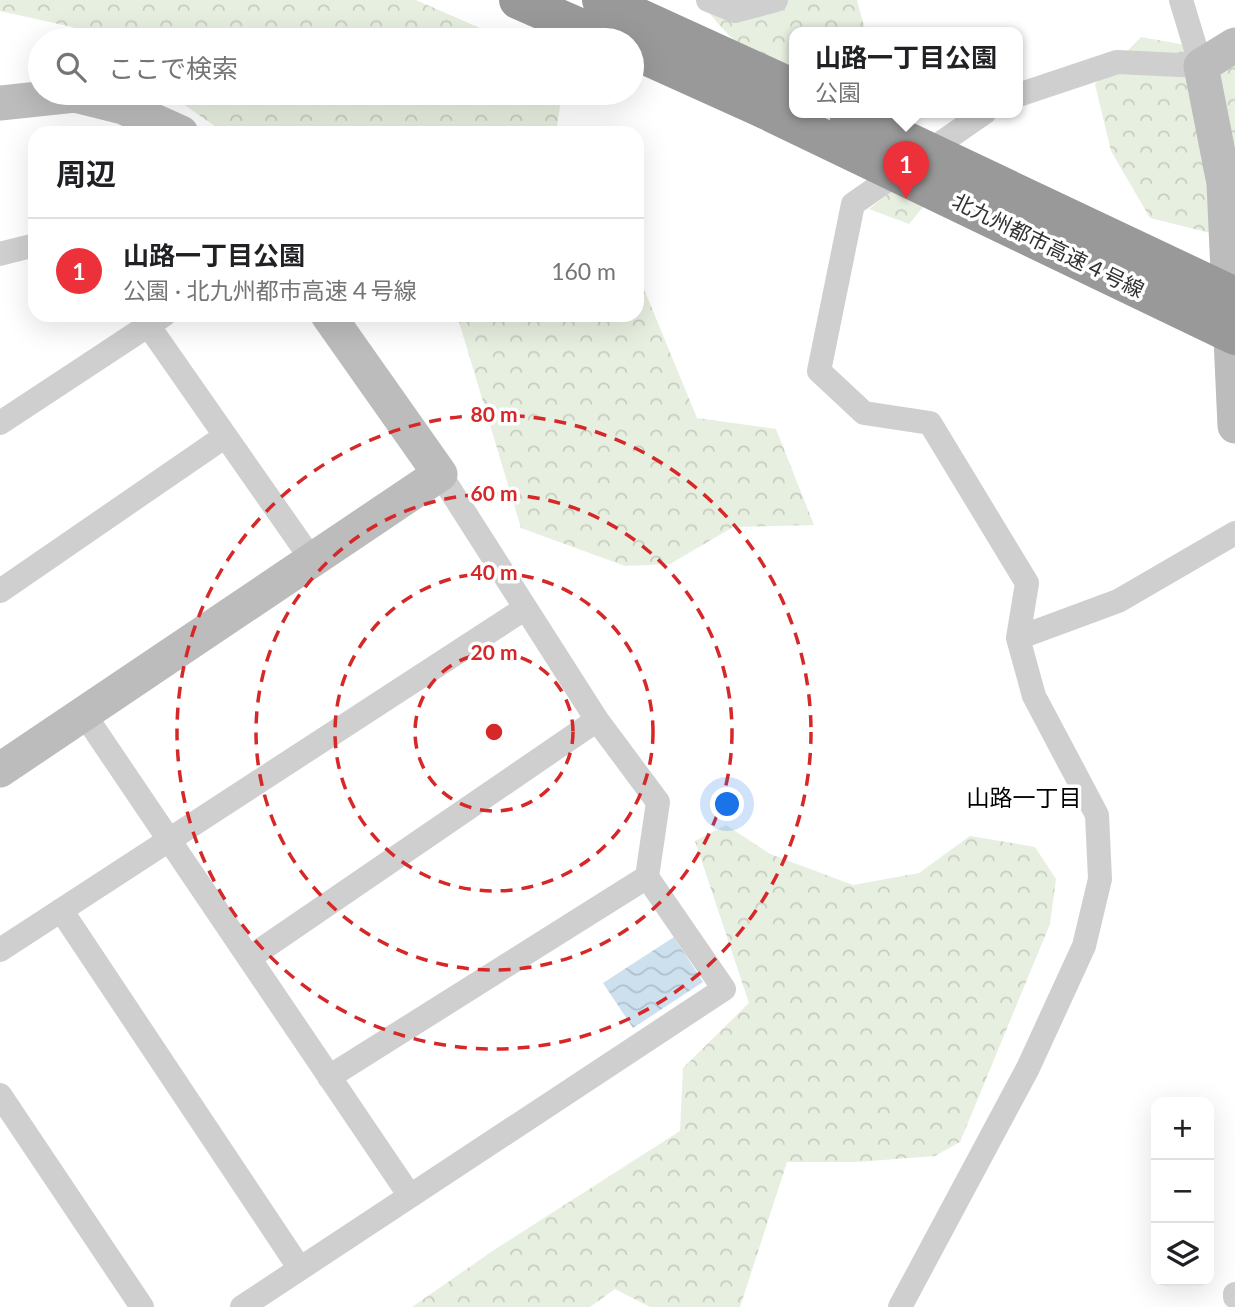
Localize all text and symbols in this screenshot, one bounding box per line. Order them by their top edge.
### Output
popup [789,27,1023,118]
search box [28,28,644,105]
text: 山路一丁目公園 [815,41,997,73]
icon: search [52,48,90,86]
text: ここで検索 [108,52,238,84]
text: 公園 [815,78,861,106]
pin: 1 [883,141,929,199]
text: 周辺 [56,155,116,191]
street label: 北九州都市高速４号線 [949,187,1149,302]
text: 山路一丁目公園 [123,239,305,271]
text: 1 [72,257,86,285]
text: 160 m [551,257,616,285]
text: 公園 · 北九州都市高速４号線 [123,276,417,304]
text: 80 m [470,401,518,426]
text: 60 m [470,480,518,505]
text: 40 m [470,559,518,584]
text: 20 m [470,639,518,664]
centre of rings [482,720,506,744]
district label: 山路一丁目 [967,783,1082,811]
your location [710,787,744,821]
map controls [1151,1097,1214,1286]
button: + [1151,1097,1214,1160]
button: − [1151,1160,1214,1223]
button: layers [1151,1223,1214,1286]

